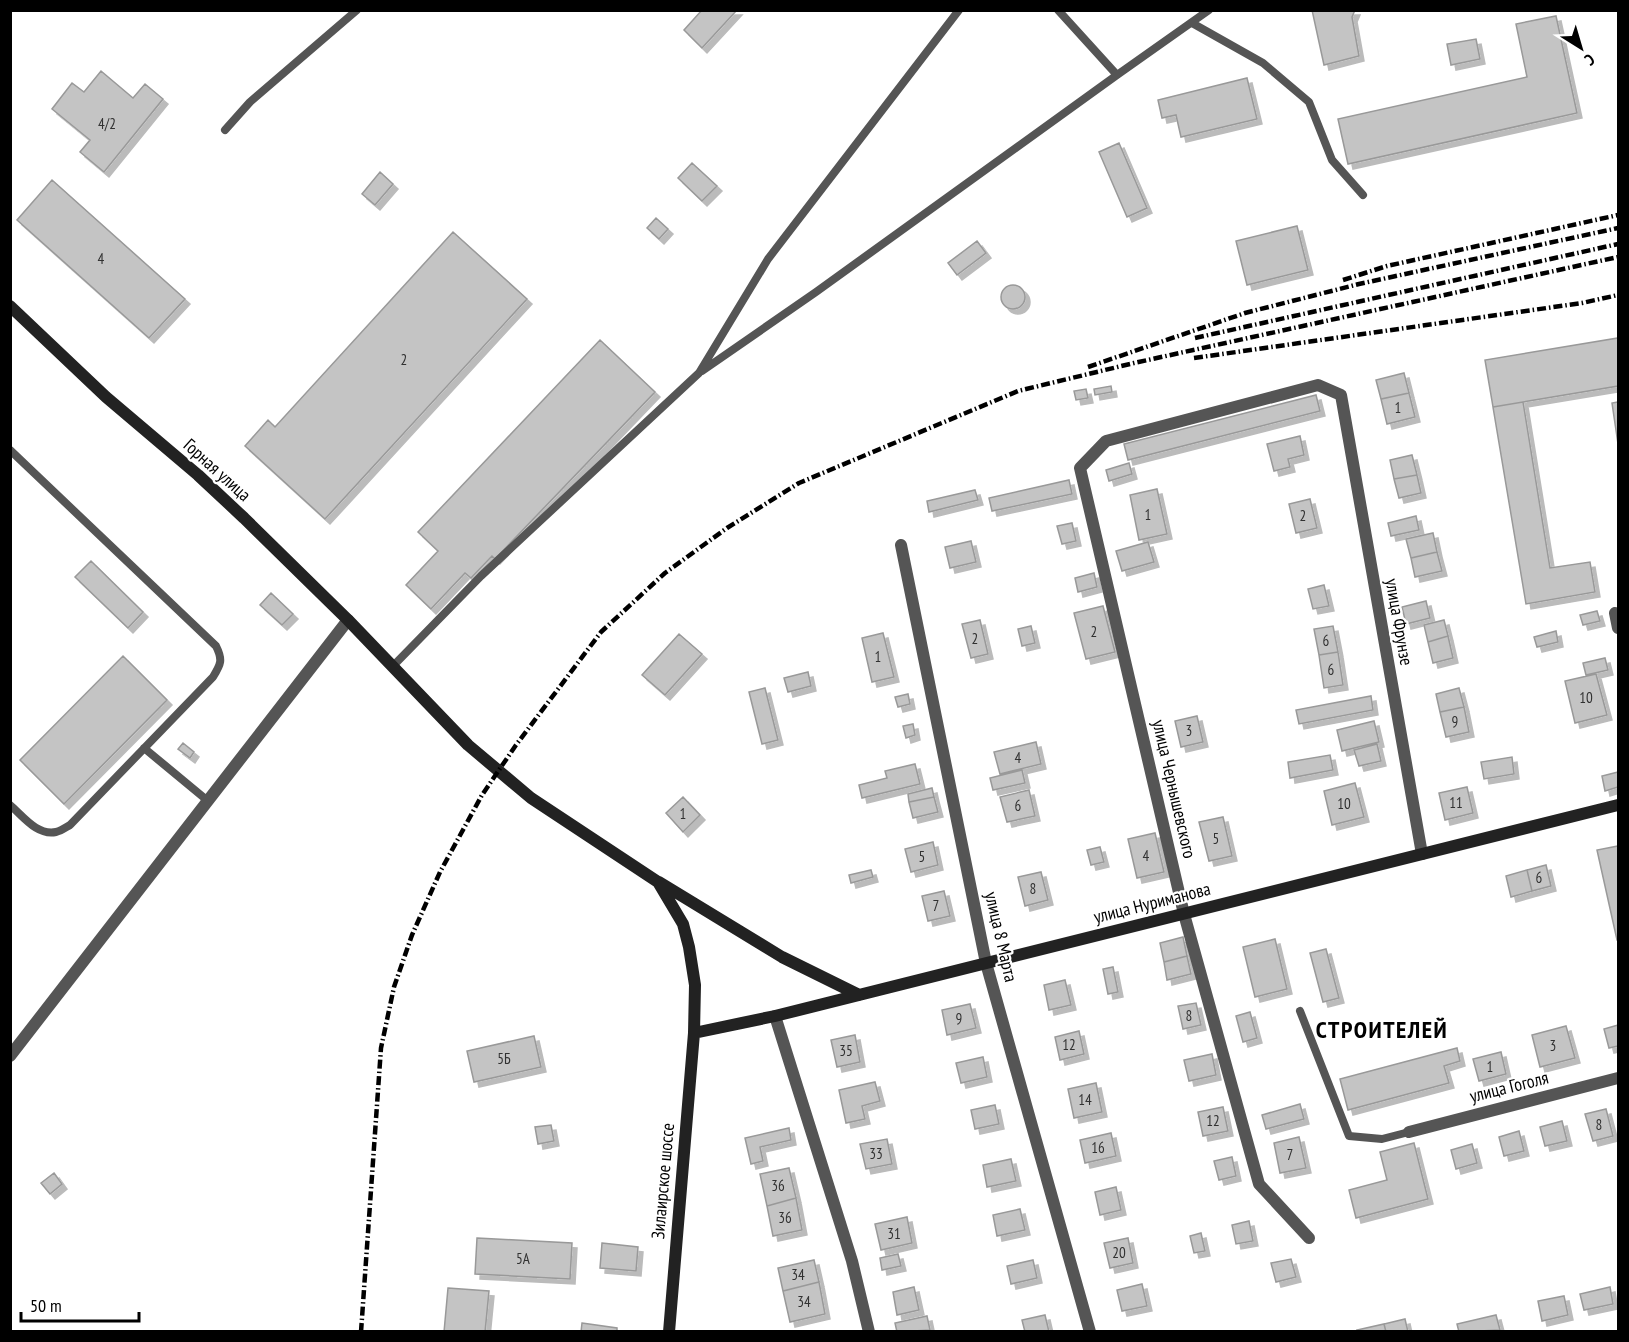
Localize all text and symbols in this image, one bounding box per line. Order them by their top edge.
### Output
north arrow [1551,18,1611,78]
text: С [1581,50,1599,71]
house number: 4/2 [98,114,116,133]
house number: 4 [98,249,105,268]
house number: 2 [401,350,407,369]
house number: 1 [1395,398,1401,417]
street label: Горная улица [179,433,256,506]
house number: 1 [1145,505,1151,524]
house number: 2 [1300,506,1306,525]
street label: улица Фрунзе [1381,577,1418,667]
house number: 2 [1091,622,1097,641]
house number: 2 [972,629,978,648]
house number: 6 [1323,631,1330,650]
house number: 1 [875,647,881,666]
house number: 6 [1328,660,1335,679]
house number: 10 [1579,688,1593,707]
house number: 9 [1452,712,1458,731]
street label: улица Чернышевского [1147,717,1202,861]
house number: 3 [1186,721,1192,740]
house number: 4 [1015,748,1022,767]
house number: 11 [1449,793,1463,812]
house number: 10 [1337,794,1351,813]
house number: 6 [1015,796,1022,815]
house number: 1 [680,804,686,823]
house number: 5 [1213,829,1219,848]
house number: 4 [1143,846,1150,865]
house number: 5 [919,847,925,866]
house number: 6 [1536,868,1543,887]
street label: улица Нуриманова [1091,877,1213,928]
house number: 8 [1030,879,1036,898]
street label: улица 8 Марта [980,890,1023,984]
house number: 7 [933,896,939,915]
house number: 8 [1186,1006,1192,1025]
house number: 9 [956,1009,962,1028]
district label: СТРОИТЕЛЕЙ [1316,1014,1448,1045]
house number: 12 [1062,1035,1076,1054]
house number: 3 [1550,1036,1556,1055]
house number: 35 [839,1041,853,1060]
house number: 5Б [497,1049,511,1068]
house number: 1 [1487,1057,1493,1076]
street label: улица Гоголя [1467,1066,1551,1107]
house number: 14 [1078,1090,1092,1109]
house number: 12 [1206,1111,1220,1130]
house number: 8 [1596,1115,1602,1134]
street label: Зилаирское шоссе [646,1122,679,1240]
house number: 16 [1091,1138,1105,1157]
house number: 33 [869,1144,883,1163]
house number: 7 [1287,1145,1293,1164]
house number: 36 [771,1176,785,1195]
house number: 36 [778,1208,792,1227]
house number: 31 [887,1224,901,1243]
house number: 20 [1112,1243,1126,1262]
house number: 5А [516,1249,531,1268]
house number: 34 [791,1265,805,1284]
scale bar [21,1285,140,1323]
house number: 34 [797,1292,811,1311]
text: 50 m [30,1294,62,1317]

